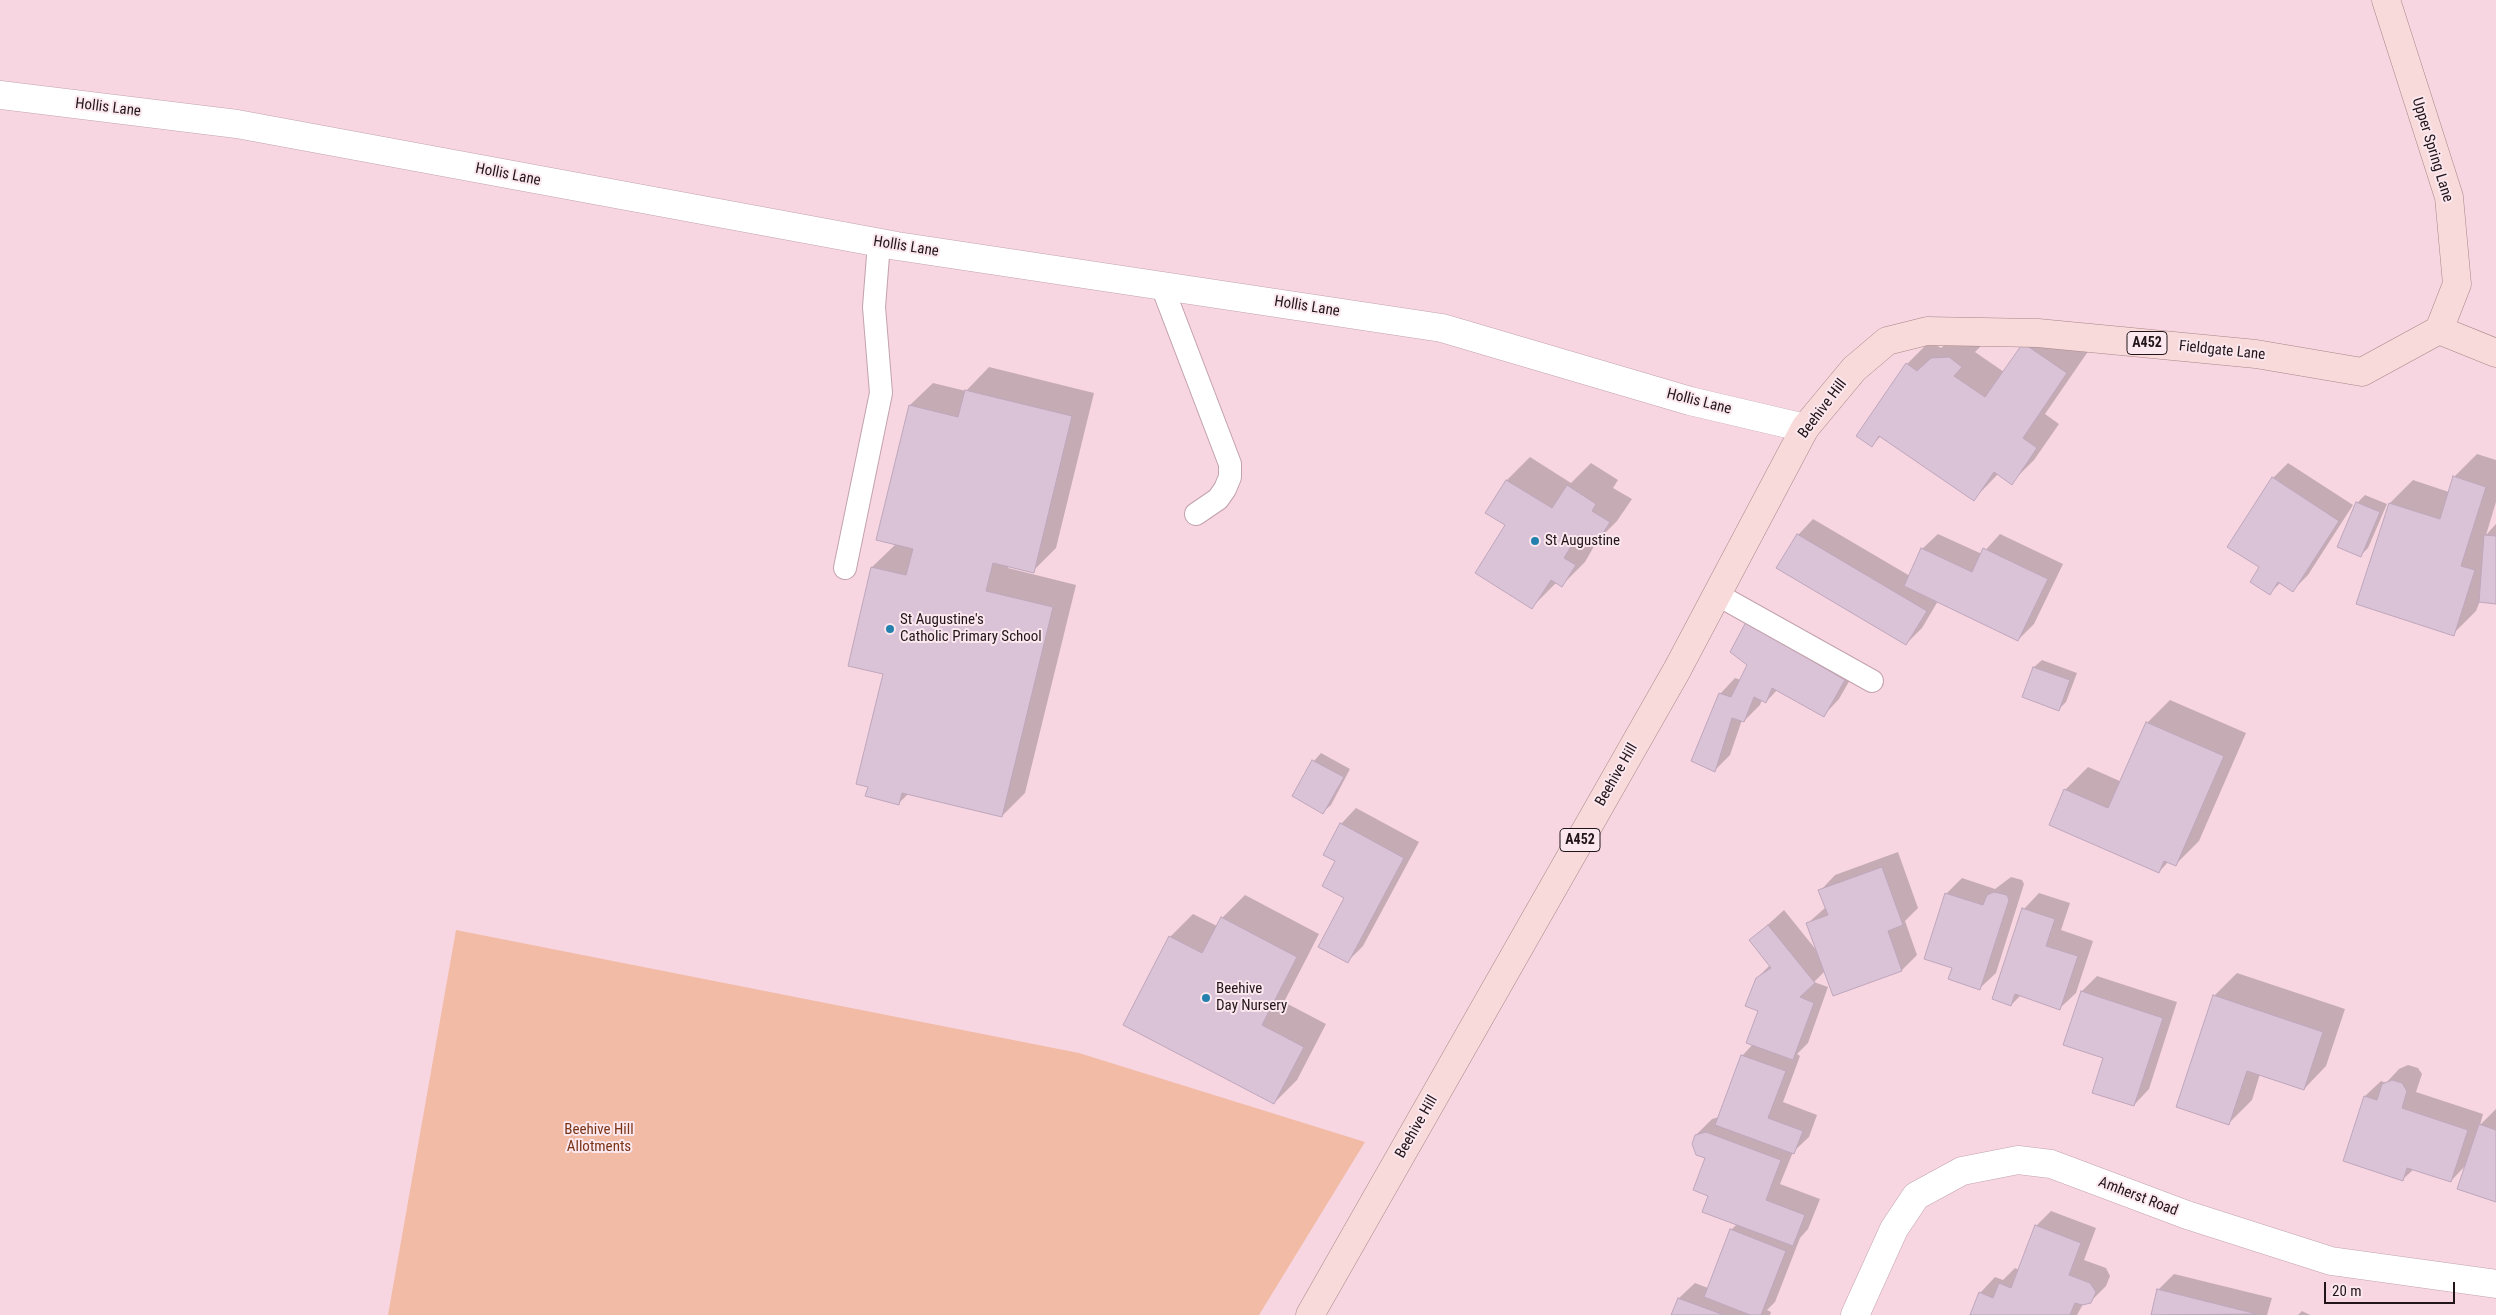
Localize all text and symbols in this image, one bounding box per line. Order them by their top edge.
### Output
street label: Hollis Lane [74,95,142,121]
street label: Upper Spring Lane [2408,96,2456,204]
street label: Hollis Lane [474,160,542,190]
street label: Hollis Lane [872,233,940,261]
street label: Hollis Lane [1273,293,1341,321]
road number: A452 [2127,332,2167,354]
street label: Fieldgate Lane [2178,338,2266,364]
street label: Beehive Hill [1795,376,1851,442]
street label: Hollis Lane [1665,385,1733,419]
place label: St Augustine [1545,532,1620,550]
marker: St Augustine [1529,535,1541,547]
place label: St Augustine's Catholic Primary School [900,611,1042,646]
marker: St Augustine's Catholic Primary School [884,623,896,635]
street label: Beehive Hill [1592,740,1642,810]
road number: A452 [1560,828,1600,852]
place label: Beehive Day Nursery [1216,980,1287,1015]
marker: Beehive Day Nursery [1200,992,1212,1004]
street label: Beehive Hill [1392,1092,1442,1162]
park label: Beehive Hill Allotments [564,1121,634,1156]
street label: Amherst Road [2096,1174,2180,1220]
scale bar [2326,1272,2457,1304]
text: 20 m [2332,1282,2362,1300]

